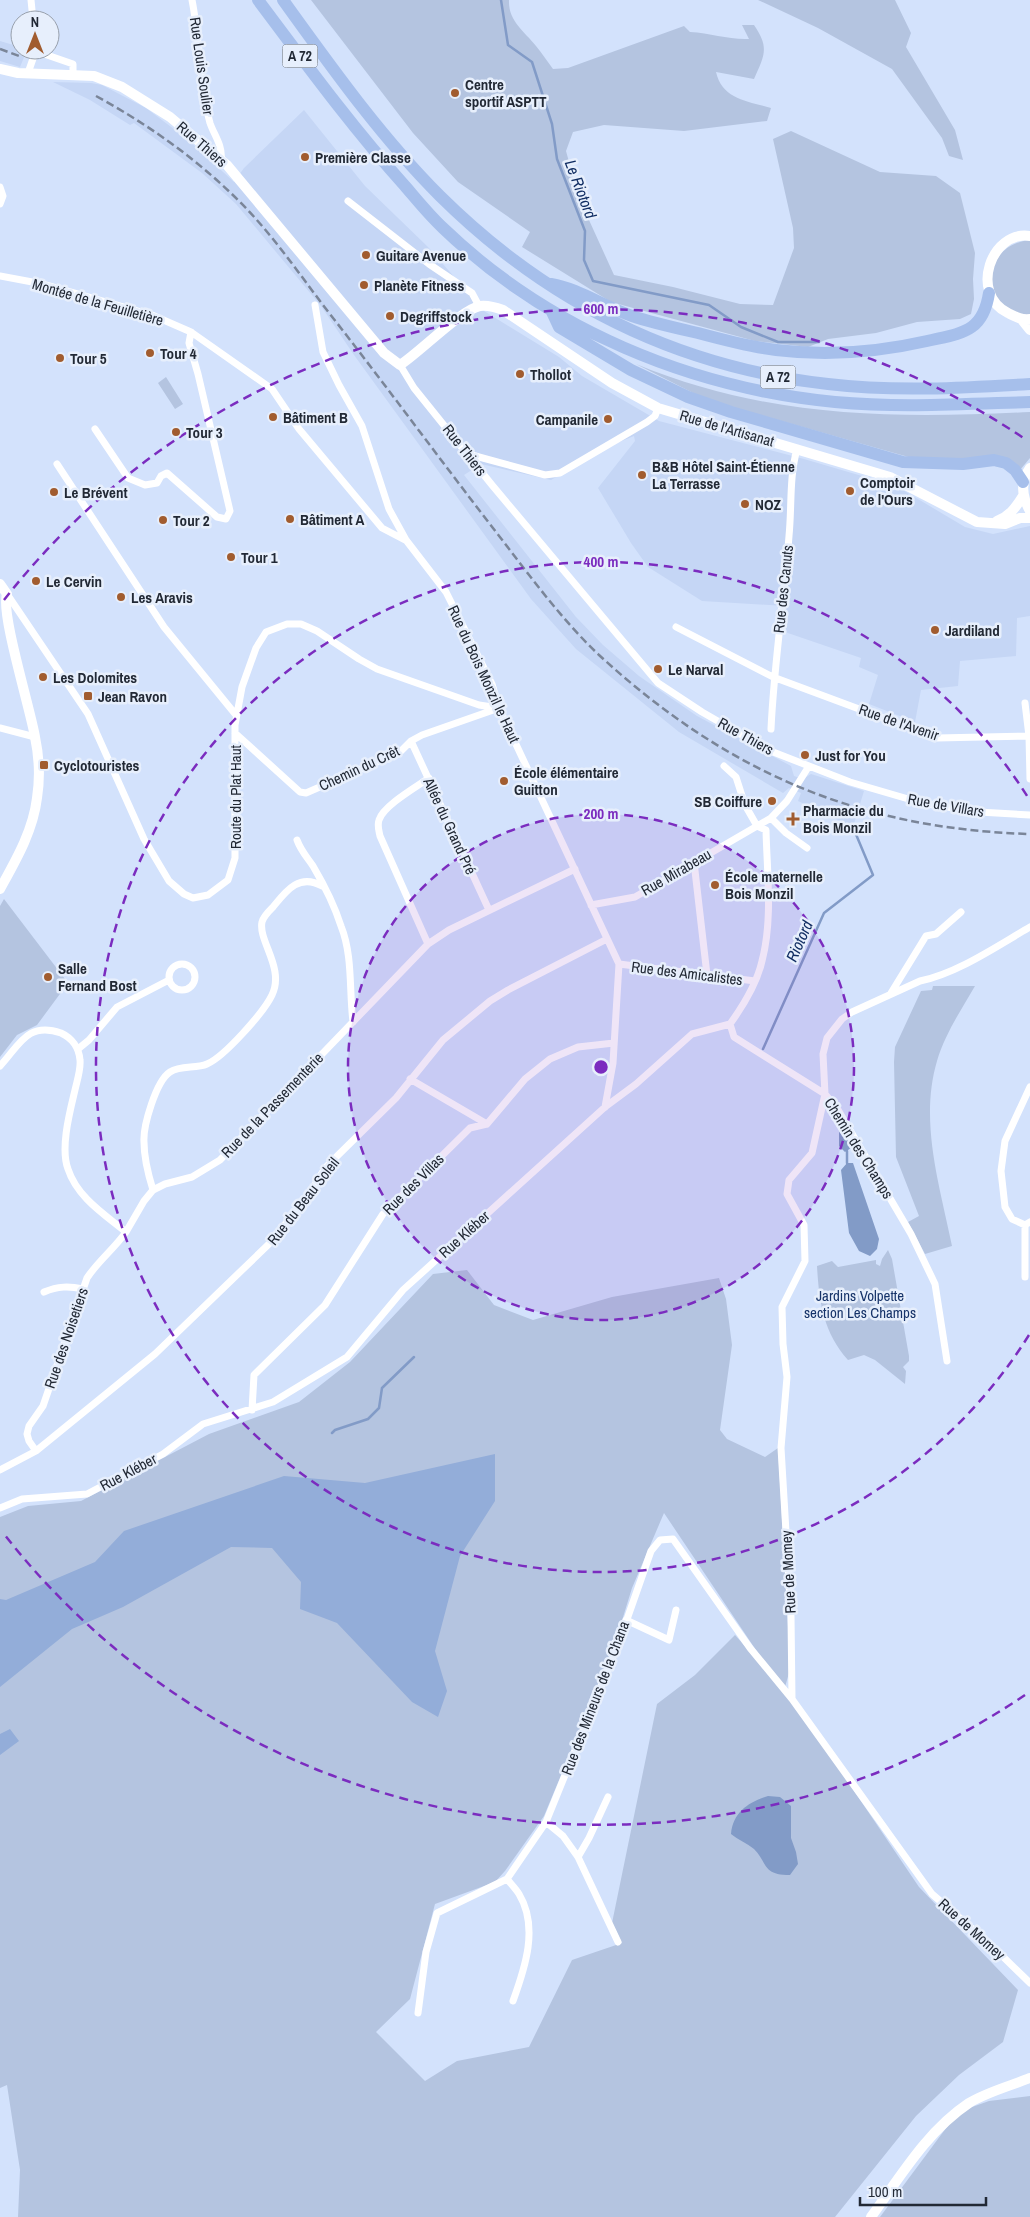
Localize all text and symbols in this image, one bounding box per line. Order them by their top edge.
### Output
north arrow [10,10,60,60]
text: N [31,13,39,31]
street label: Rue Louis Soulier [185,16,219,116]
road number: A 72 [282,44,318,68]
place label: Centre sportif ASPTT [465,74,547,112]
marker: Centre sportif ASPTT [449,87,461,99]
street label: Rue Thiers [172,116,232,172]
place label: Première Classe [315,147,411,168]
marker: Première Classe [299,151,311,163]
water label: Le Riotord [560,156,602,222]
place label: Guitare Avenue [376,245,466,266]
marker: Guitare Avenue [360,249,372,261]
street label: Montée de la Feuilletière [30,273,166,331]
place label: Planète Fitness [374,275,464,296]
marker: Planète Fitness [358,279,370,291]
text: 600 m [584,298,618,319]
place label: Degriffstock [400,306,472,327]
marker: Degriffstock [384,310,396,322]
place label: Tour 4 [160,343,197,364]
marker: Tour 4 [144,347,156,359]
place label: Tour 5 [70,348,107,369]
marker: Tour 5 [54,352,66,364]
place label: Thollot [530,364,571,385]
road number: A 72 [760,366,796,388]
marker: Thollot [514,368,526,380]
street label: Rue de l'Artisanat [677,404,777,452]
place label: Bâtiment B [283,407,348,428]
place label: Campanile [536,409,598,430]
marker: Bâtiment B [267,411,279,423]
marker: Campanile [602,413,614,425]
street label: Rue Thiers [438,420,492,480]
place label: Tour 3 [186,422,223,443]
marker: Tour 3 [170,426,182,438]
place label: B&B Hôtel Saint-Étienne La Terrasse [652,456,795,494]
marker: B&B Hôtel Saint-Étienne La Terrasse [636,469,648,481]
place label: Comptoir de l'Ours [860,472,915,510]
place label: Le Brévent [64,482,128,503]
marker: Comptoir de l'Ours [844,485,856,497]
marker: Le Brévent [48,486,60,498]
place label: NOZ [755,494,781,515]
marker: NOZ [739,498,751,510]
place label: Bâtiment A [300,509,365,530]
place label: Tour 2 [173,510,210,531]
marker: Bâtiment A [284,513,296,525]
marker: Tour 2 [157,514,169,526]
street label: Rue des Canuts [768,544,798,634]
place label: Tour 1 [241,547,278,568]
marker: Tour 1 [225,551,237,563]
text: 400 m [584,551,618,572]
place label: Le Cervin [46,571,102,592]
marker: Le Cervin [30,575,42,587]
place label: Les Aravis [131,587,193,608]
marker: Les Aravis [115,591,127,603]
street label: Rue du Bois Monzil le Haut [443,602,525,747]
place label: Jardiland [945,620,1000,641]
marker: Jardiland [929,624,941,636]
place label: Le Narval [668,659,723,680]
marker: Le Narval [652,663,664,675]
place label: Les Dolomites [53,667,137,688]
marker: Les Dolomites [37,671,49,683]
place label: Jean Ravon [98,686,167,707]
marker: Jean Ravon [82,690,94,702]
street label: Rue de l'Avenir [856,698,942,746]
street label: Rue Thiers [714,712,778,760]
street label: Chemin du Crêt [315,740,403,796]
street label: Route du Plat Haut [225,744,246,849]
place label: Just for You [815,745,886,766]
marker: Just for You [799,749,811,761]
place label: Cyclotouristes [54,755,140,776]
marker: Cyclotouristes [38,759,50,771]
place label: École élémentaire Guitton [514,762,619,800]
street label: Allée du Grand Pré [418,773,482,878]
marker: École élémentaire Guitton [498,775,510,787]
street label: Rue de Villars [906,788,986,822]
place label: SB Coiffure [694,791,762,812]
marker: SB Coiffure [766,795,778,807]
place label: Pharmacie du Bois Monzil [803,800,884,838]
text: 200 m [584,803,618,824]
marker: Pharmacie du Bois Monzil [787,813,799,825]
street label: Rue Mirabeau [637,843,715,901]
place label: École maternelle Bois Monzil [725,866,823,904]
marker: École maternelle Bois Monzil [709,879,721,891]
water label: Riotord [780,916,818,965]
street label: Rue des Amicalistes [630,956,744,990]
place label: Salle Fernand Bost [58,958,137,996]
marker: Salle Fernand Bost [42,971,54,983]
street label: Rue de la Passementerie [216,1048,328,1162]
centre of rings [592,1058,610,1076]
street label: Chemin des Champs [819,1093,899,1203]
street label: Rue des Villas [378,1149,448,1219]
street label: Rue du Beau Soleil [262,1153,344,1249]
street label: Rue Kléber [434,1206,494,1262]
street label: Rue des Noisetiers [39,1285,93,1391]
park label: Jardins Volpette section Les Champs [804,1285,916,1323]
street label: Rue Kléber [96,1448,160,1496]
street label: Rue de Momey [775,1529,801,1614]
street label: Rue des Mineurs de la Chana [556,1618,634,1778]
street label: Rue de Momey [934,1893,1011,1965]
scale bar [860,2174,986,2206]
text: 100 m [868,2181,902,2202]

